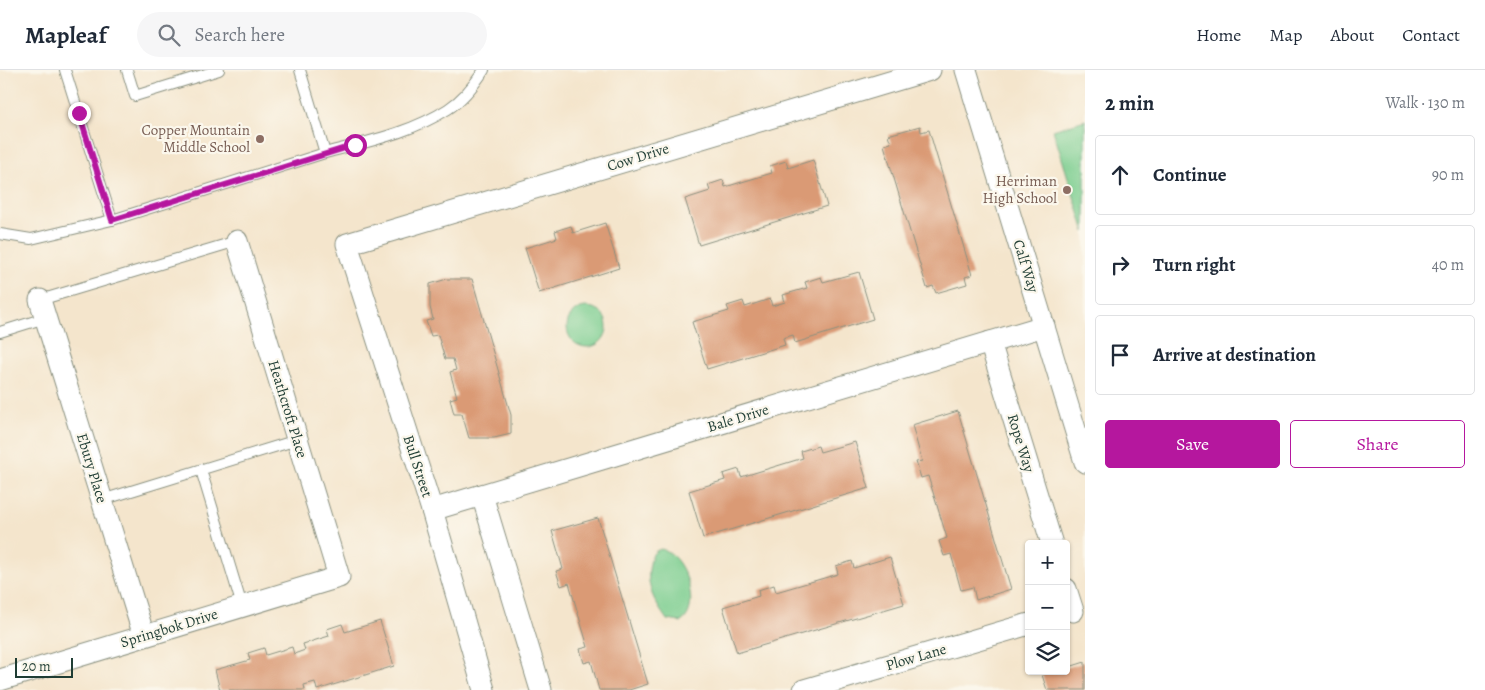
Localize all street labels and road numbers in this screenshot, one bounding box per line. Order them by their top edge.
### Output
street label: Cow Drive [605,138,672,176]
street label: Calf Way [1009,237,1044,295]
street label: Heathcroft Place [264,357,312,461]
street label: Bale Drive [705,399,771,437]
street label: Rope Way [1003,411,1039,475]
street label: Ebury Place [72,431,112,506]
street label: Bull Street [399,432,437,500]
street label: Springbok Drive [118,604,220,652]
street label: Plow Lane [883,639,949,675]

